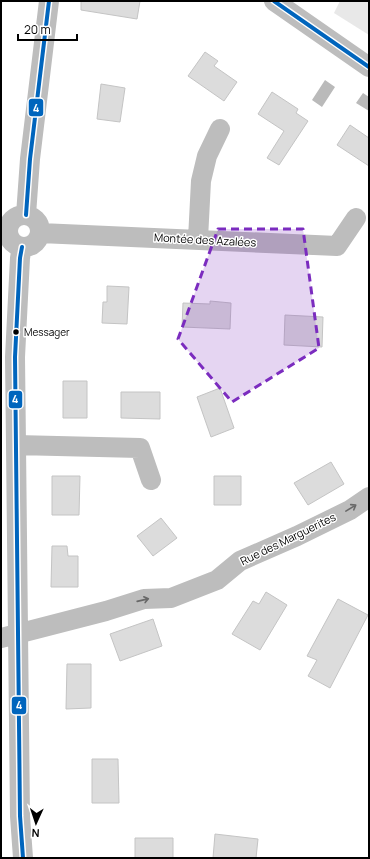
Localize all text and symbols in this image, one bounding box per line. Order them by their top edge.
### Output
scale bar [18,16,77,42]
text: 20 m [24,21,51,38]
line badge: 4 [28,98,44,117]
text: 4 [33,100,40,115]
street label: Montée des Azalées [153,229,257,250]
place label: Messager [24,325,70,339]
marker: Messager [11,327,21,337]
line badge: 4 [8,390,23,409]
text: 4 [12,391,19,406]
one-way arrow [345,504,357,512]
street label: Rue des Marguerites [238,509,338,568]
one-way arrow [136,596,149,603]
line badge: 4 [11,696,27,715]
text: 4 [16,697,23,712]
north arrow [16,803,56,843]
text: N [31,826,40,841]

